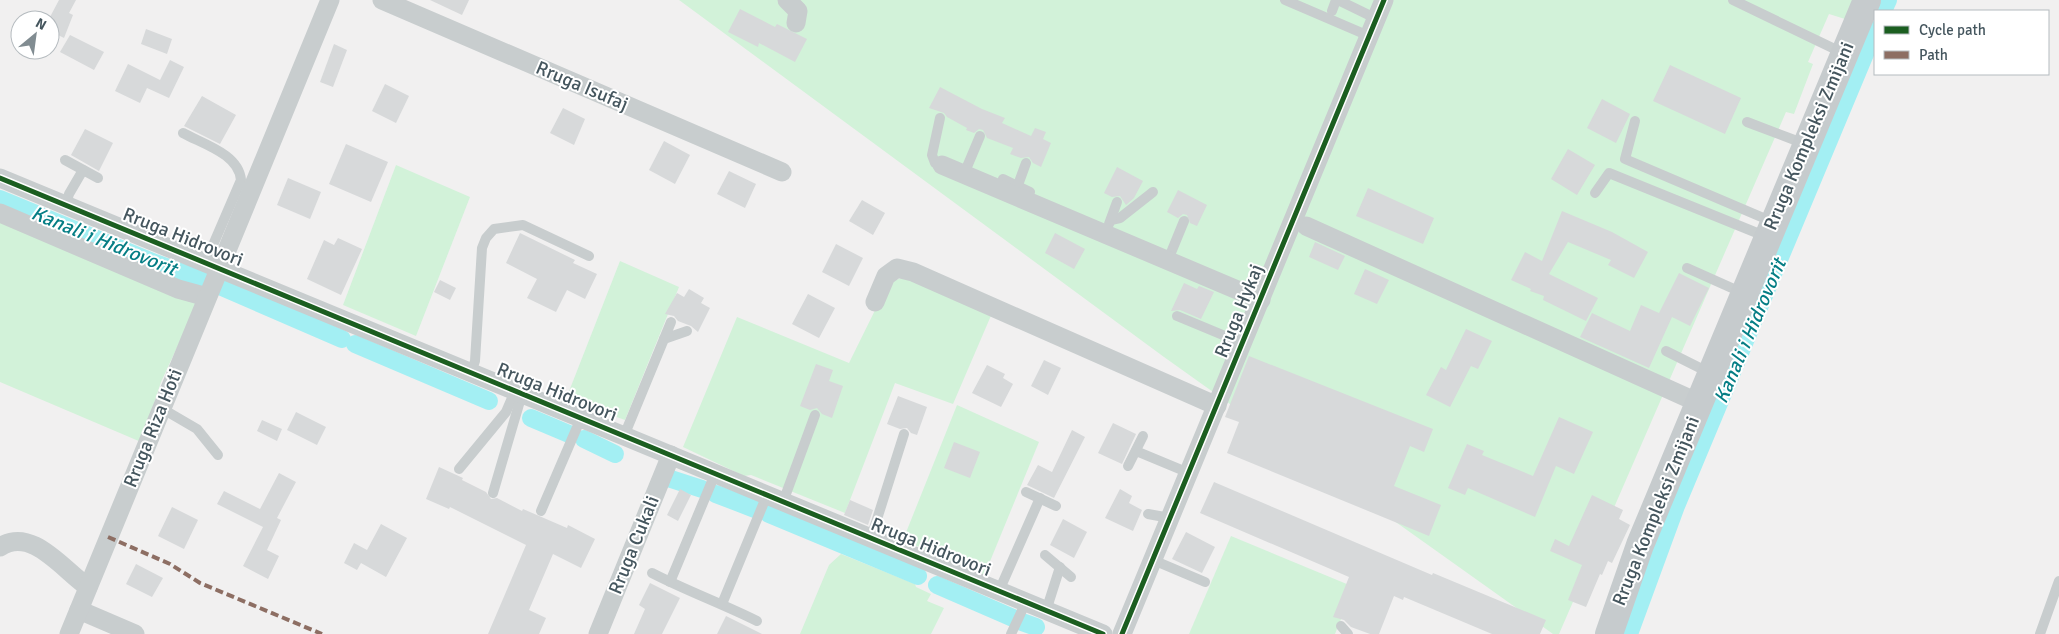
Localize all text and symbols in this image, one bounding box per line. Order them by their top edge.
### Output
north arrow [10,10,60,60]
legend [1874,10,2049,75]
text: N [33,14,49,34]
text: Cycle path [1919,21,1986,39]
street label: Rruga Kompleksi Zmijani [1758,38,1860,234]
text: Path [1919,46,1948,64]
street label: Rruga Isufaj [532,56,632,116]
water label: Kanali i Hidrovorit [28,200,182,282]
street label: Rruga Hidrovori [119,202,247,272]
water label: Kanali i Hidrovorit [1708,253,1792,407]
street label: Rruga Hykaj [1209,261,1269,361]
street label: Rruga Hidrovori [493,357,621,427]
street label: Rruga Riza Hoti [118,365,188,491]
street label: Rruga Kompleksi Zmijani [1607,413,1705,609]
street label: Rruga Cukali [603,492,665,598]
street label: Rruga Hidrovori [867,512,995,582]

